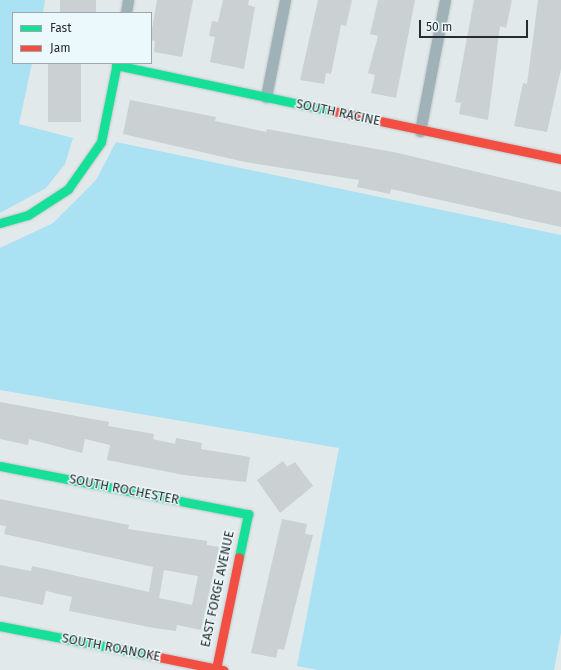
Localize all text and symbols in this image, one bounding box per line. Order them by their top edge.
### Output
legend [12,12,152,64]
scale bar [421,12,530,38]
text: 50 m [426,20,452,34]
text: Fast [50,21,72,35]
text: Jam [50,41,70,55]
street label: SOUTH RACINE [294,96,382,130]
street label: SOUTH ROCHESTER [68,472,180,508]
street label: EAST FORGE AVENUE [198,529,238,649]
street label: SOUTH ROANOKE [60,631,162,665]

